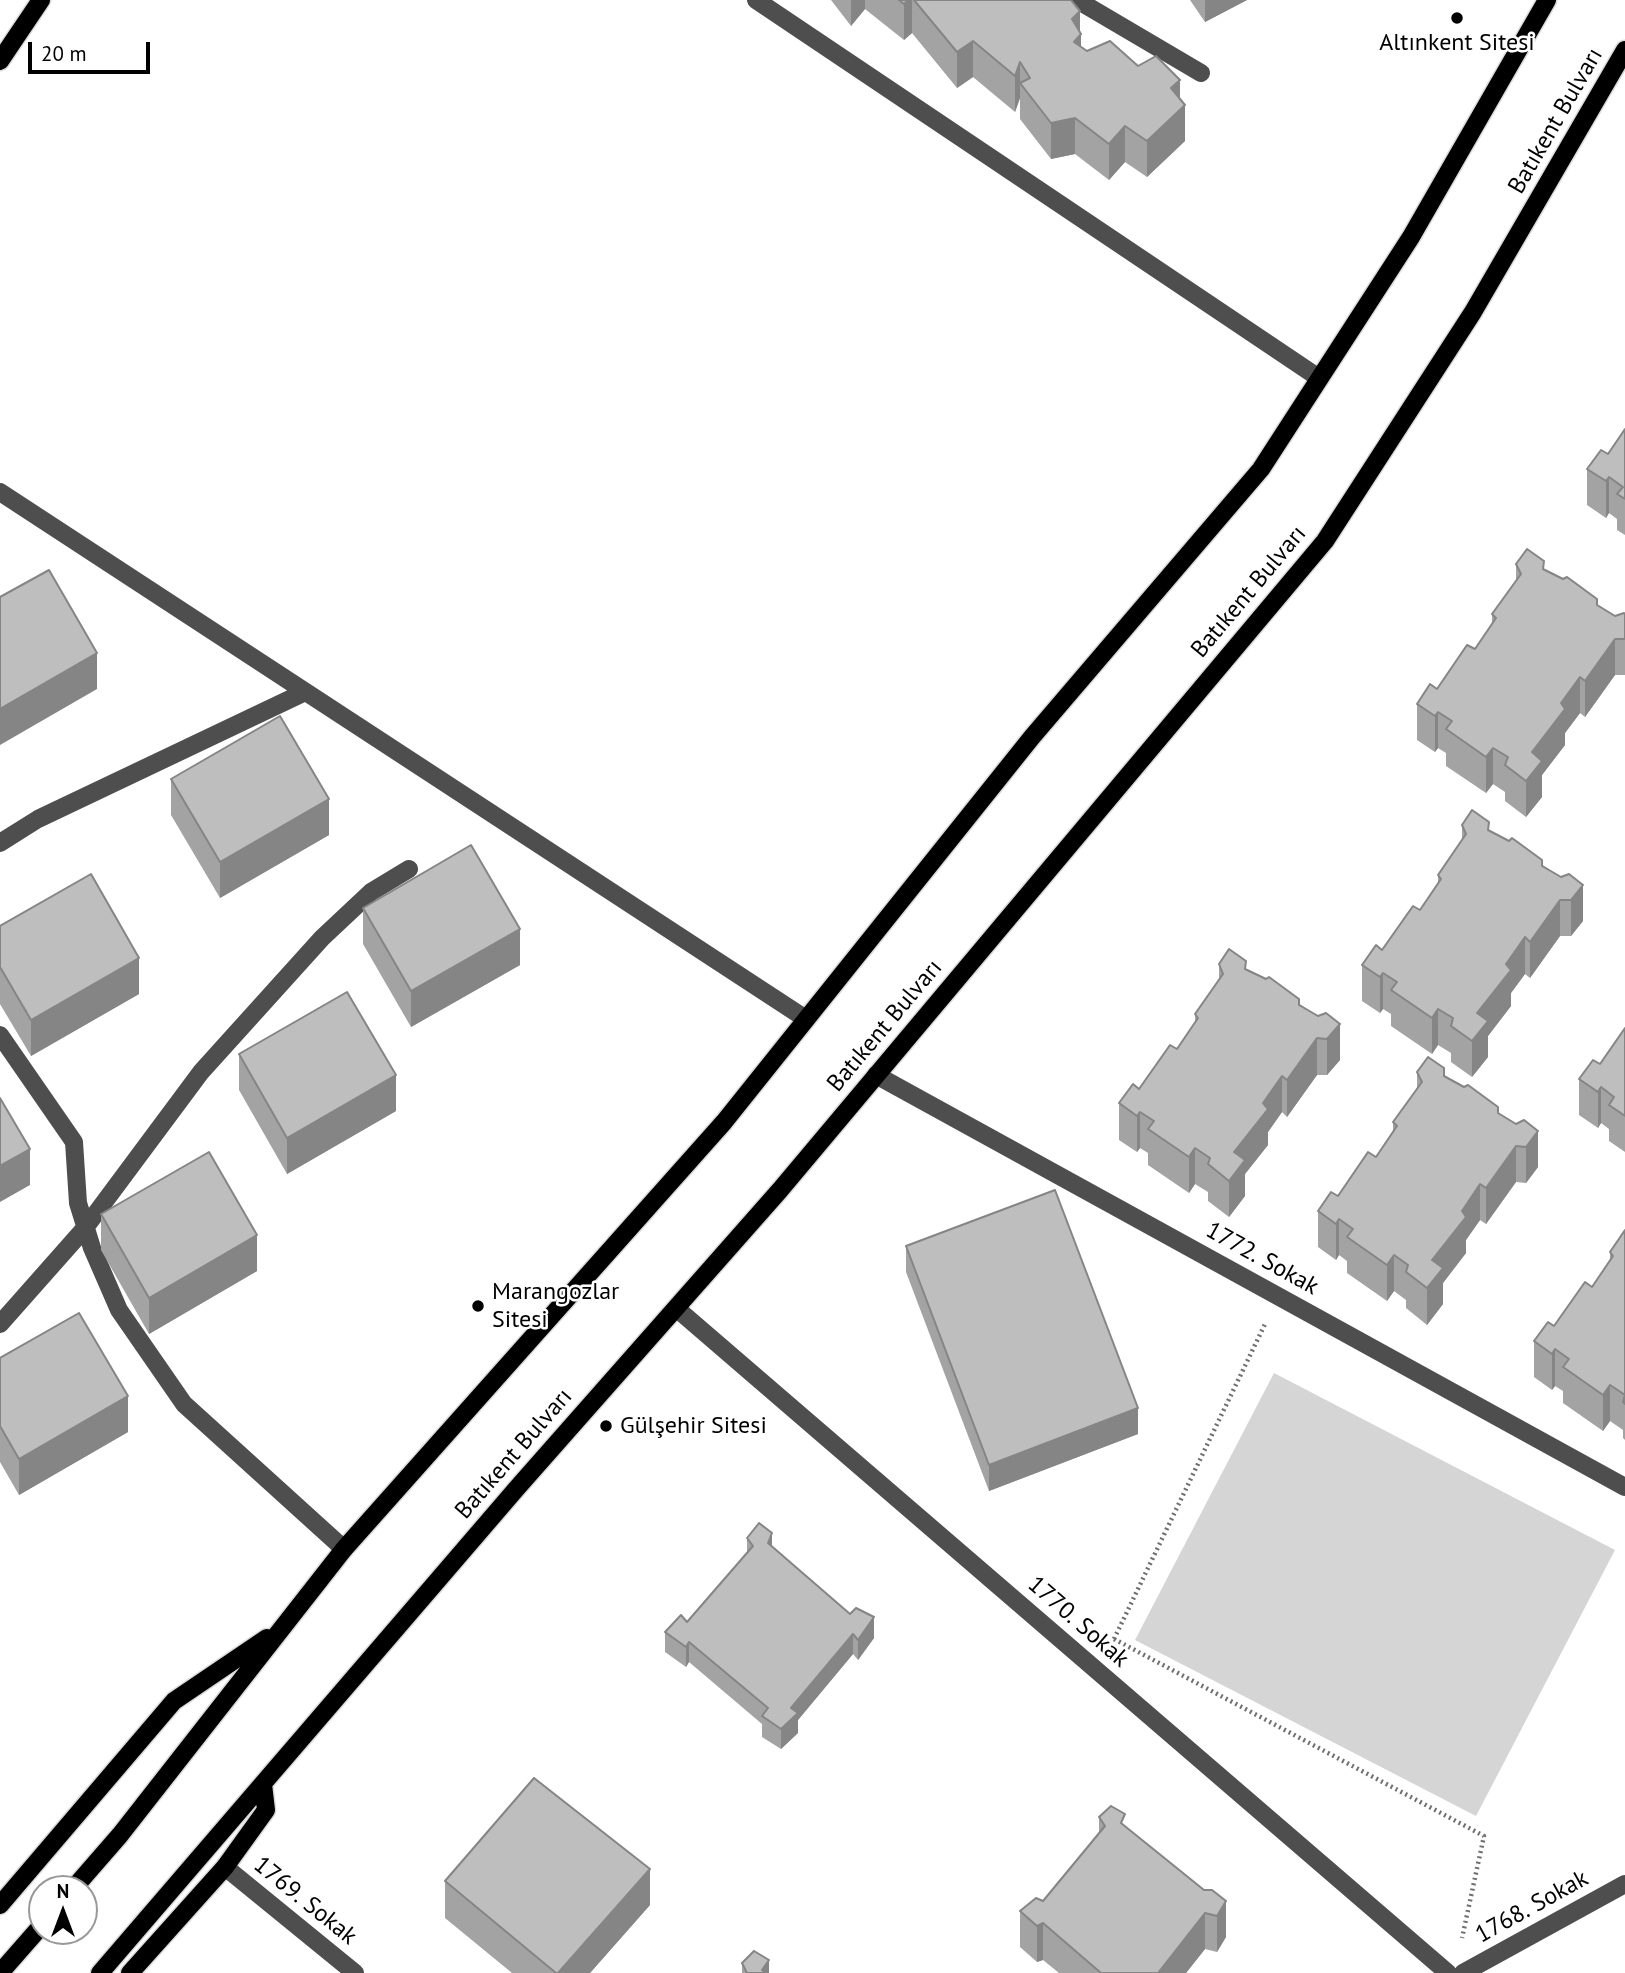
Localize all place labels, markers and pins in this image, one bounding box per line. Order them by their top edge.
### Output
marker: Altınkent Sitesi [1449,10,1465,26]
place label: Altınkent Sitesi [1379,29,1535,57]
place label: Marangozlar Sitesi [492,1278,619,1334]
marker: Marangozlar Sitesi [470,1298,486,1314]
place label: Gülşehir Sitesi [620,1412,767,1440]
marker: Gülşehir Sitesi [598,1418,614,1434]

